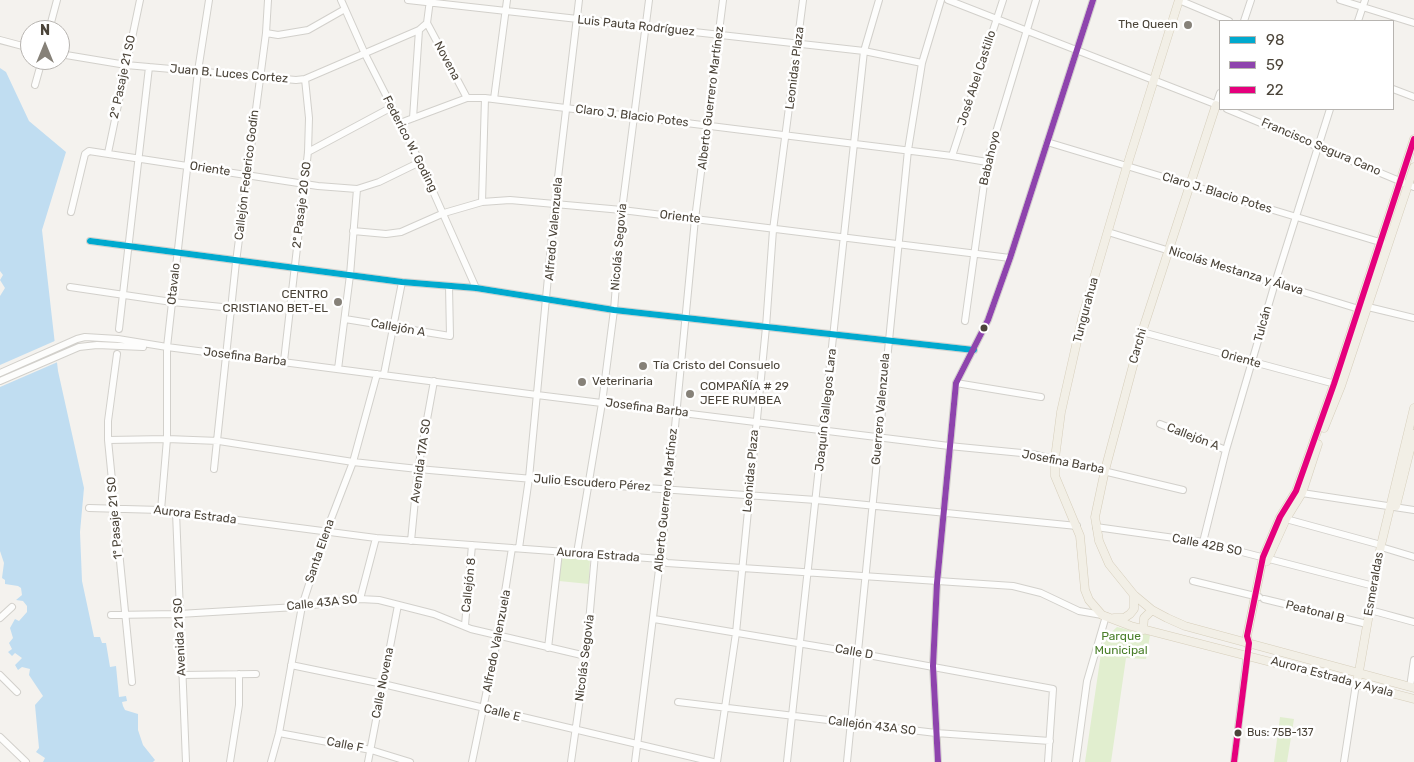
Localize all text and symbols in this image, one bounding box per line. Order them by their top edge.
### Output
street label: Luis Pauta Rodríguez [577,13,695,39]
place label: The Queen [1118,18,1178,32]
marker: The Queen [1182,19,1194,31]
north arrow [20,20,70,70]
legend [1219,20,1394,110]
text: N [40,22,50,39]
street label: Alberto Guerrero Martínez [695,25,727,171]
street label: Leonidas Plaza [783,26,807,110]
street label: José Abel Castillo [955,29,999,127]
text: 98 [1266,31,1284,49]
street label: 2° Pasaje 21 SO [107,34,139,120]
street label: Novena [431,39,463,83]
text: 59 [1266,56,1284,74]
street label: Juan B. Luces Cortez [169,62,289,86]
text: 22 [1266,81,1284,99]
street label: Federico W. Goding [380,93,440,195]
street label: Claro J. Blacio Potes [575,102,689,130]
street label: Callejón Federico Godín [232,109,262,241]
street label: Francisco Segura Cano [1259,115,1383,179]
street label: Babahoyo [977,129,1003,187]
street label: Oriente [189,159,231,179]
street label: 2º Pasaje 20 SO [290,161,314,249]
street label: Claro J. Blacio Potes [1160,169,1274,217]
street label: Alfredo Valenzuela [542,177,566,281]
street label: Nicolás Segovia [608,203,630,291]
street label: Oriente [659,207,701,227]
street label: Nicolás Mestanza y Álava [1167,244,1305,298]
street label: Otavalo [165,262,183,306]
street label: Tungurahua [1070,276,1102,344]
place label: CENTRO CRISTIANO BET-EL [223,288,328,316]
marker: CENTRO CRISTIANO BET-EL [332,296,344,308]
street label: Tulcán [1251,304,1275,344]
street label: Callejón A [369,316,427,340]
unlabelled marker [979,323,989,333]
street label: Carchi [1126,327,1150,365]
street label: Josefina Barba [203,345,287,369]
street label: Oriente [1219,347,1263,371]
street label: Joaquín Gallegos Lara [812,348,840,472]
street label: Guerrero Valenzuela [869,352,893,466]
place label: Tía Cristo del Consuelo [653,359,780,373]
marker: Tía Cristo del Consuelo [637,360,649,372]
place label: Veterinaria [592,375,653,389]
marker: Veterinaria [576,376,588,388]
place label: COMPAÑÍA # 29 JEFE RUMBEA [700,380,789,408]
marker: COMPAÑÍA # 29 JEFE RUMBEA [684,388,696,400]
street label: Josefina Barba [605,396,689,420]
street label: Avenida 17A SO [408,418,434,504]
street label: Callejón A [1165,420,1221,454]
street label: Alberto Guerrero Martínez [651,427,681,573]
street label: Leonidas Plaza [740,429,762,513]
street label: Josefina Barba [1021,447,1105,477]
street label: Julio Escudero Pérez [533,472,651,494]
street label: 1º Pasaje 21 SO [104,476,126,560]
street label: Aurora Estrada [153,503,237,527]
street label: Santa Elena [302,517,338,585]
street label: Calle 42B SO [1171,531,1243,559]
street label: Aurora Estrada [556,545,640,565]
street label: Esmeraldas [1361,551,1387,617]
street label: Callejón 8 [459,557,479,613]
street label: Alfredo Valenzuela [480,589,514,693]
street label: Calle 43A SO [286,592,358,614]
street label: Avenida 21 SO [171,597,189,677]
street label: Peatonal B [1284,598,1346,626]
street label: Nicolás Segovia [573,614,597,702]
park label: Parque Municipal [1094,630,1148,658]
street label: Calle D [834,642,874,662]
street label: Calle Novena [369,646,397,720]
street label: Aurora Estrada y Ayala [1269,654,1395,700]
street label: Calle E [482,701,522,725]
street label: Callejón 43A SO [827,713,917,739]
place label: Bus: 75B-137 [1247,726,1313,740]
marker: Bus: 75B-137 [1233,728,1243,738]
street label: Calle F [325,734,365,756]

